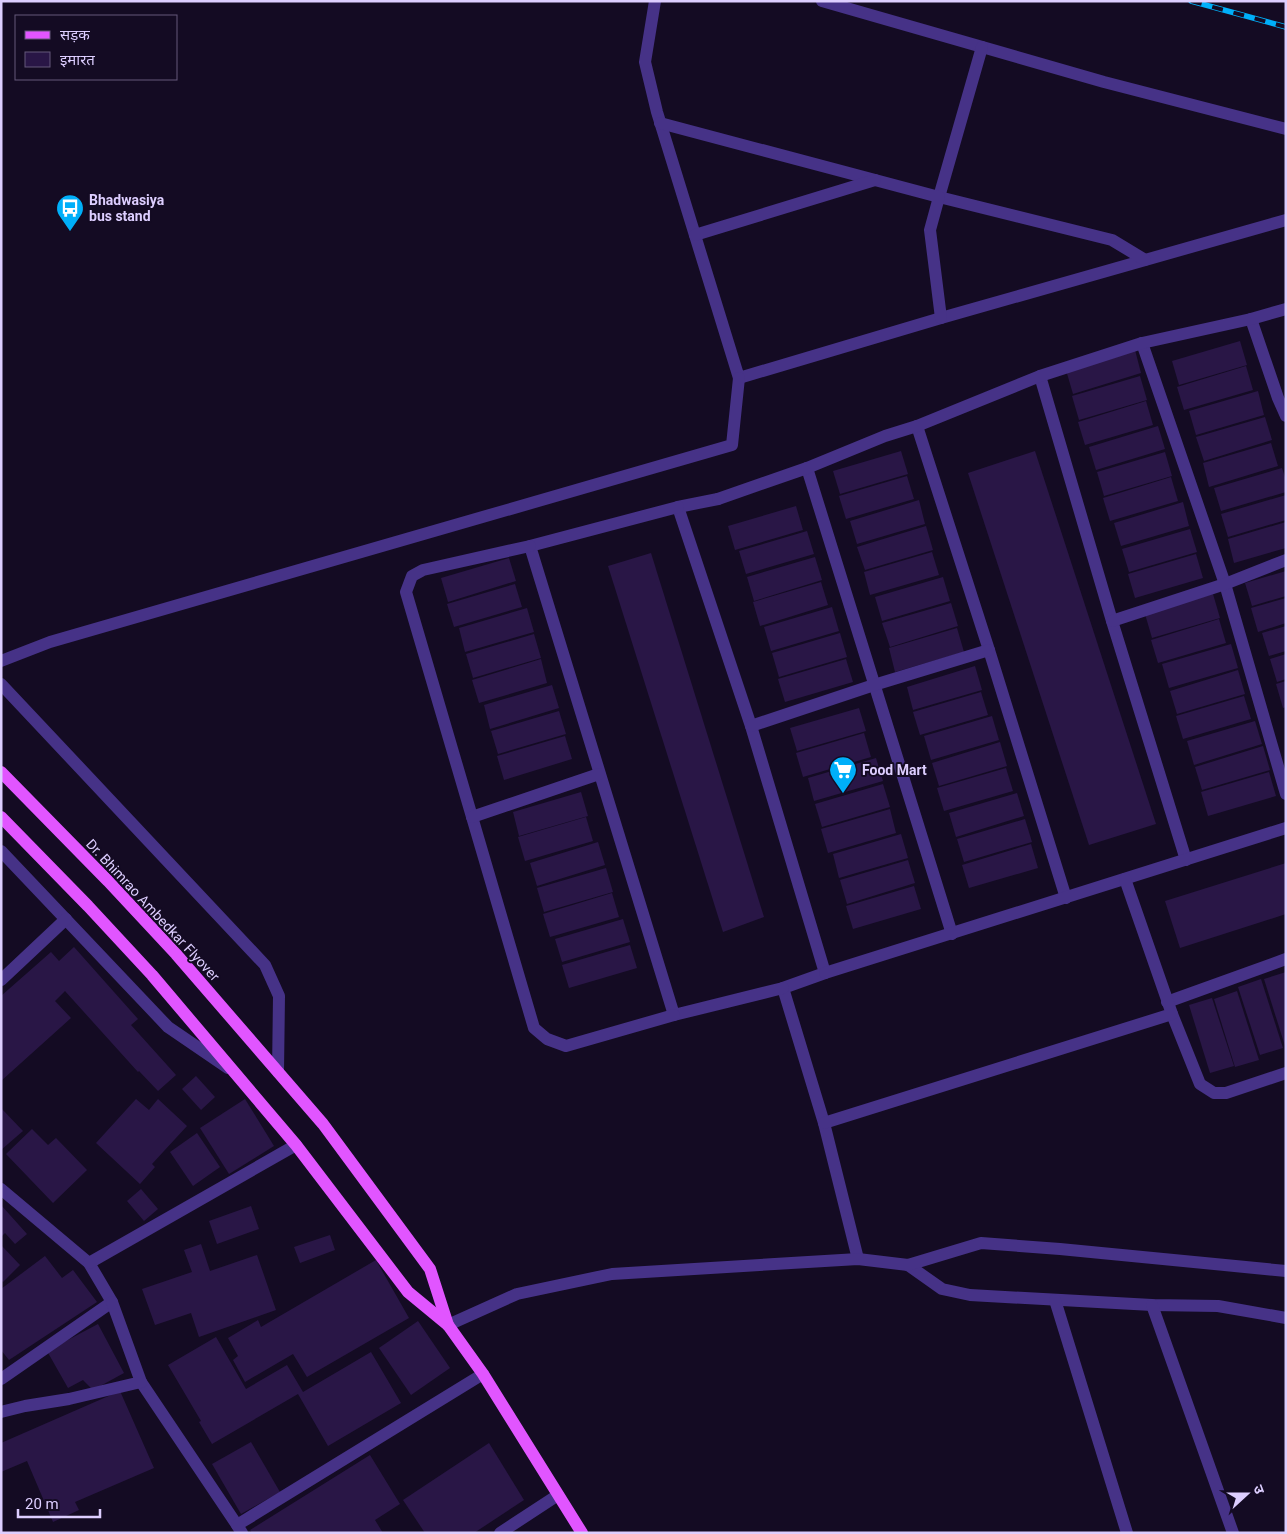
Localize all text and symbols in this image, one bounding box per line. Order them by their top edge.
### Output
legend [15,15,178,80]
text: सड़क [60,26,90,44]
text: इमारत [60,51,95,69]
place label: Bhadwasiya bus stand [89,192,165,224]
bus stop icon: Bhadwasiya bus stand [55,193,85,232]
supermarket icon: Food Mart [828,755,858,794]
place label: Food Mart [862,762,927,778]
street label: Dr. Bhimrao Ambedkar Flyover [83,836,223,984]
north arrow [1222,1469,1272,1519]
text: उ [1250,1483,1268,1497]
scale bar [18,1486,100,1518]
text: 20 m [25,1495,59,1513]

